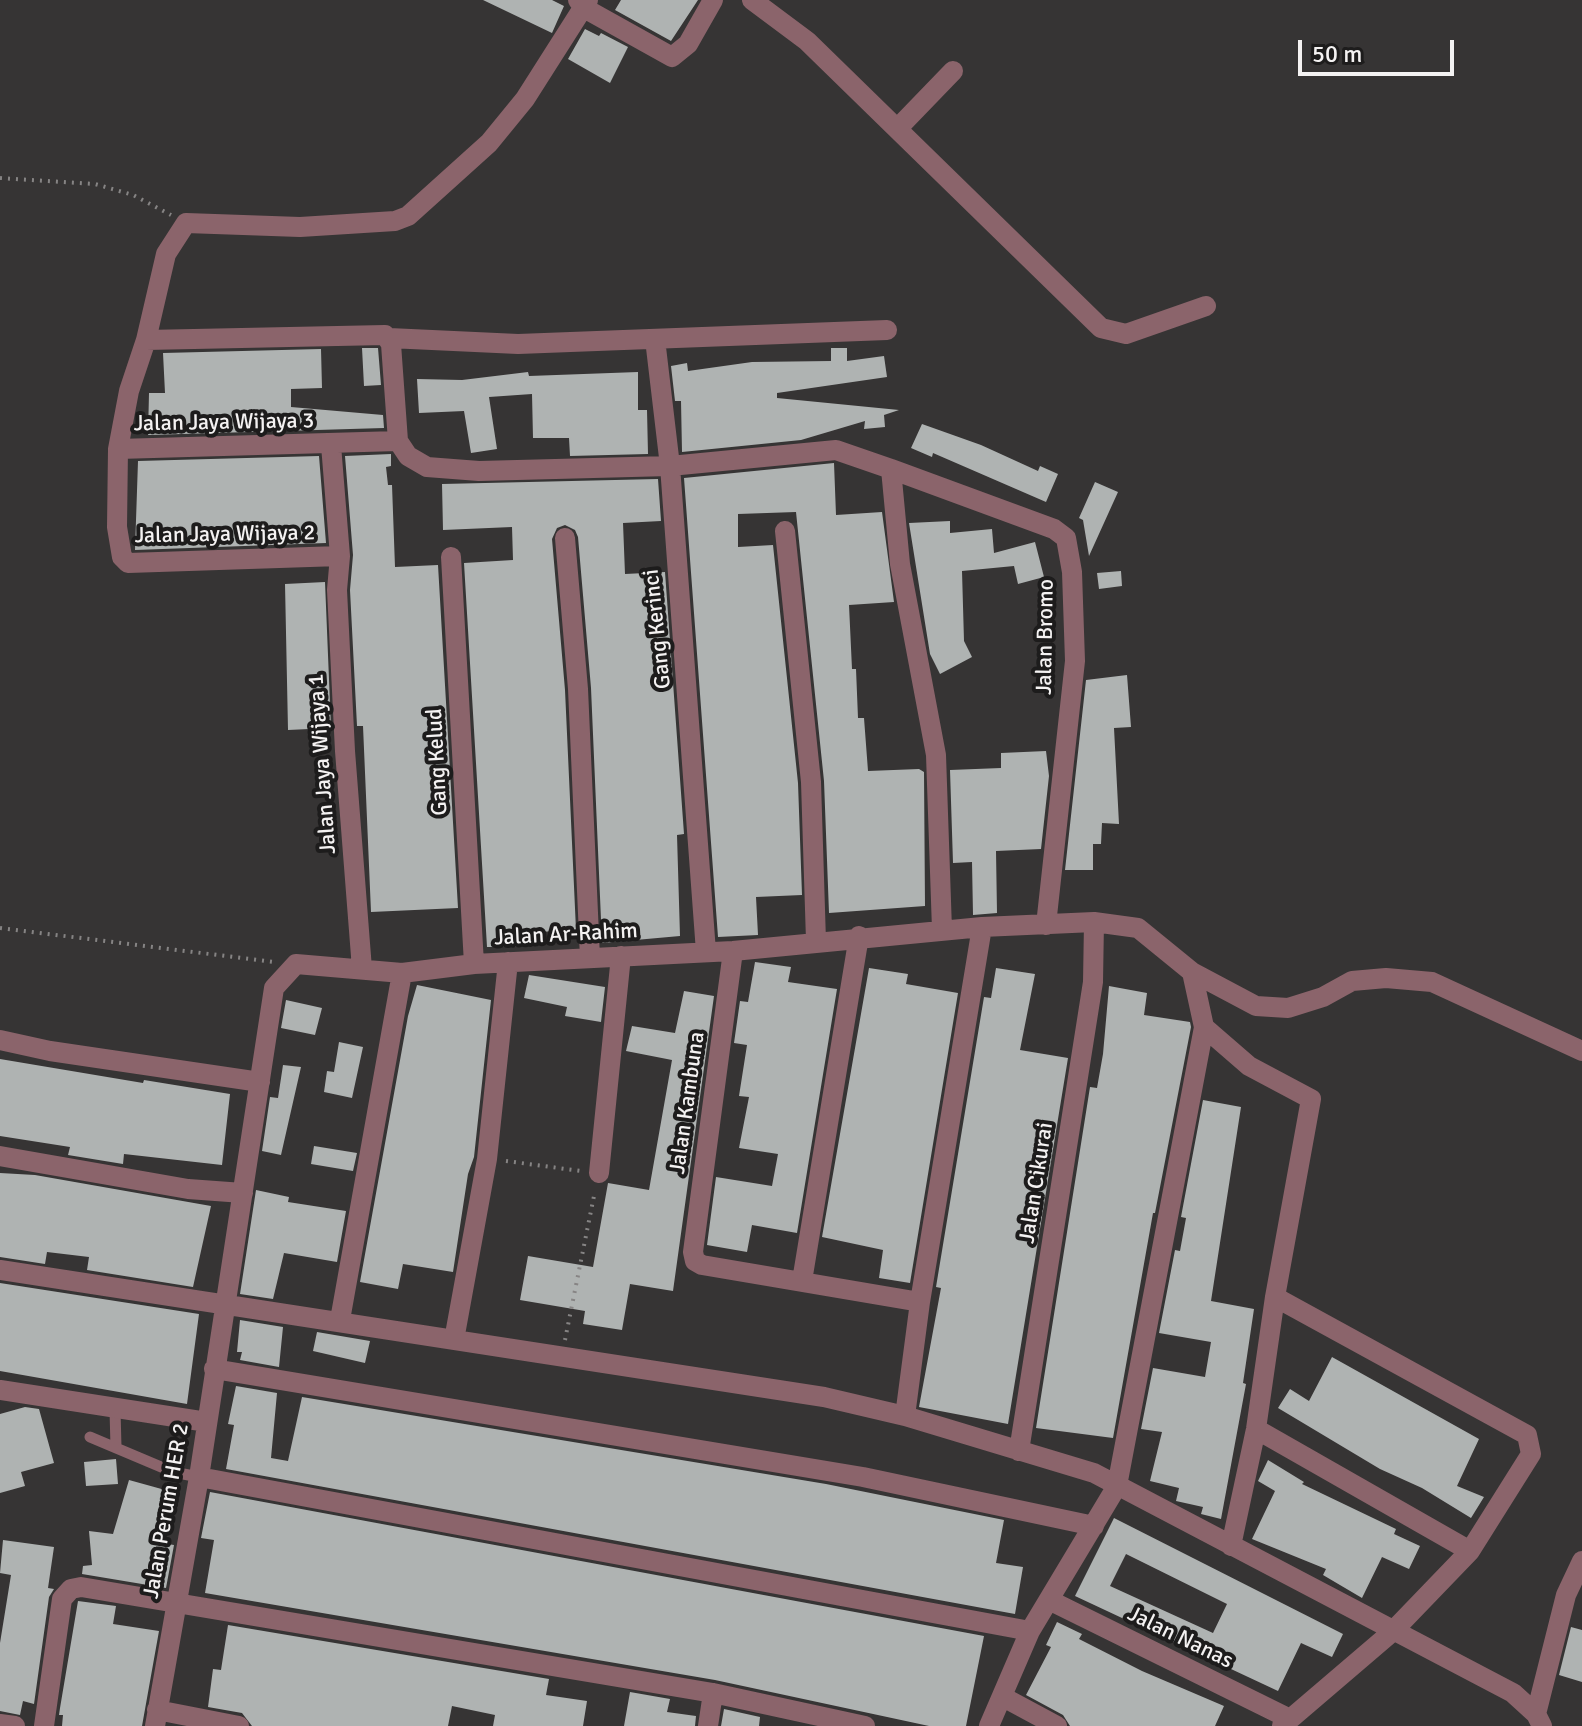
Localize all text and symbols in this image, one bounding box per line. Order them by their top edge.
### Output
scale bar [1302,24,1458,74]
text: 50 m [1312,39,1362,69]
street label: Jalan Jaya Wijaya 3 [133,408,315,438]
street label: Jalan Jaya Wijaya 2 [134,520,316,550]
street label: Gang Kerinci [639,568,677,690]
street label: Jalan Bromo [1032,579,1060,695]
street label: Jalan Jaya Wijaya 1 [304,673,342,855]
street label: Gang Kelud [422,708,454,816]
street label: Jalan Ar-Rahim [493,918,639,952]
street label: Jalan Kambuna [665,1030,711,1176]
street label: Jalan Cikurai [1014,1121,1060,1245]
street label: Jalan Perum HER 2 [139,1421,195,1601]
street label: Jalan Nanas [1123,1601,1237,1675]

